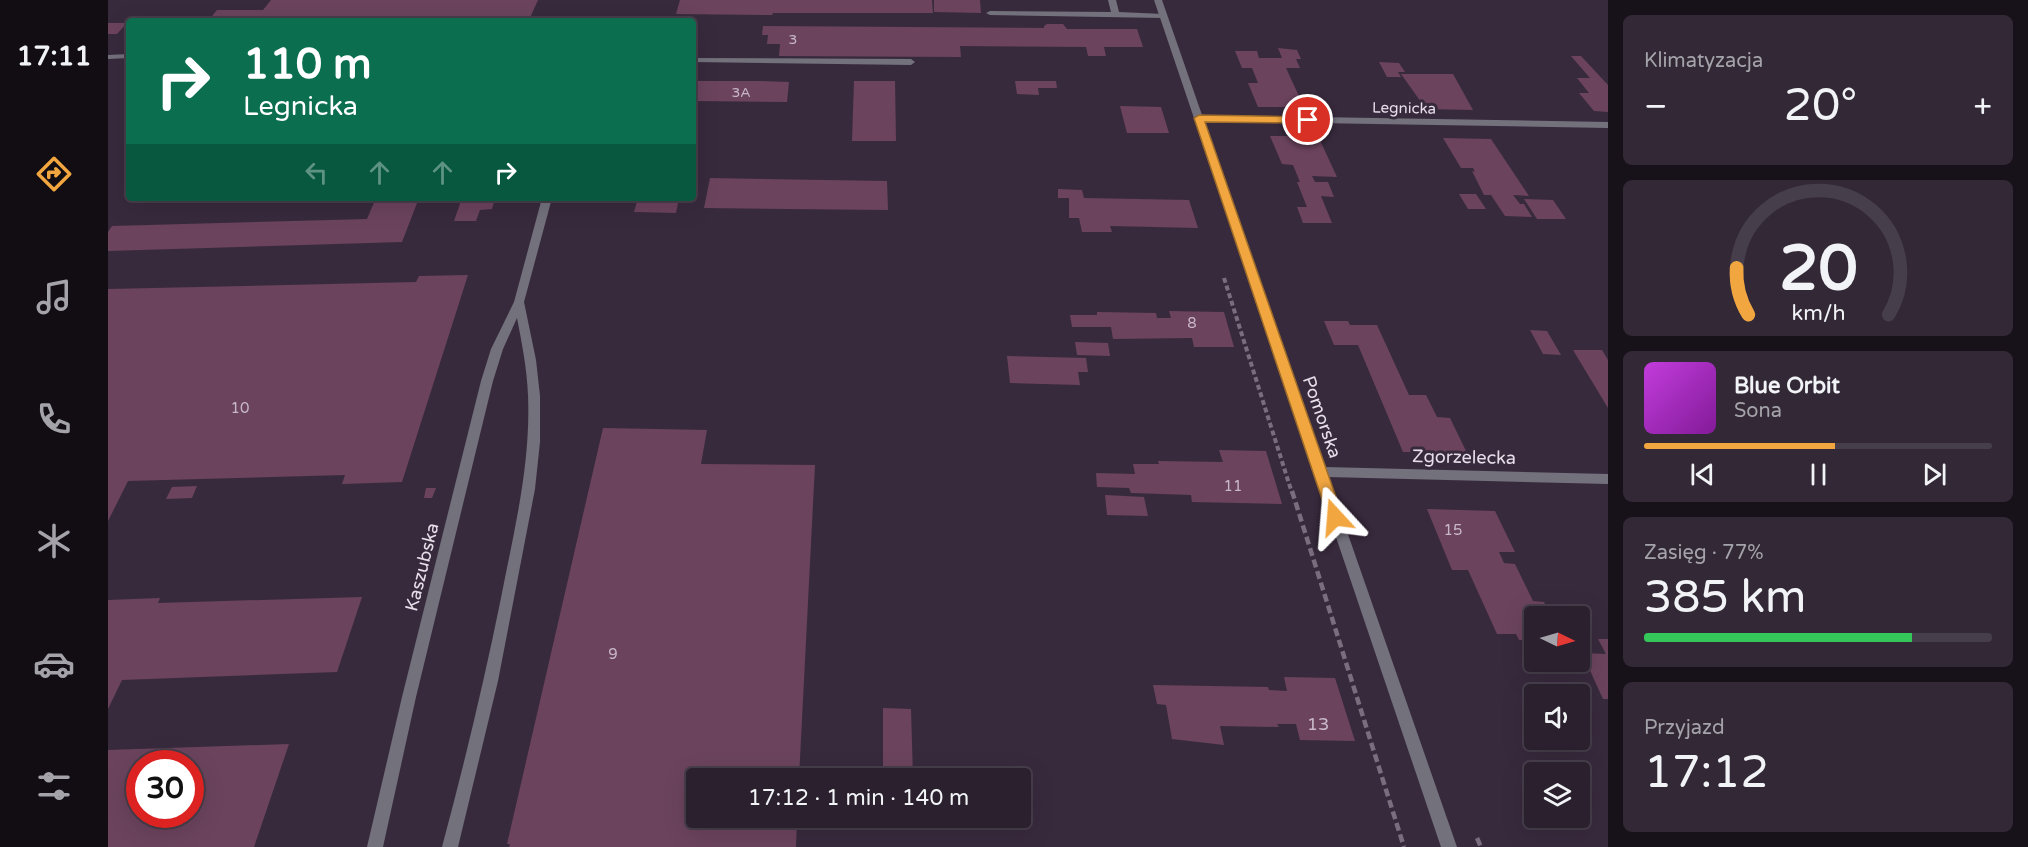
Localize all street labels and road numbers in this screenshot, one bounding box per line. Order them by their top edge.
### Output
street label: Legnicka [1372,98,1436,118]
street label: Pomorska [1298,373,1346,461]
street label: Zgorzelecka [1412,445,1516,469]
street label: Kaszubska [400,520,444,614]

